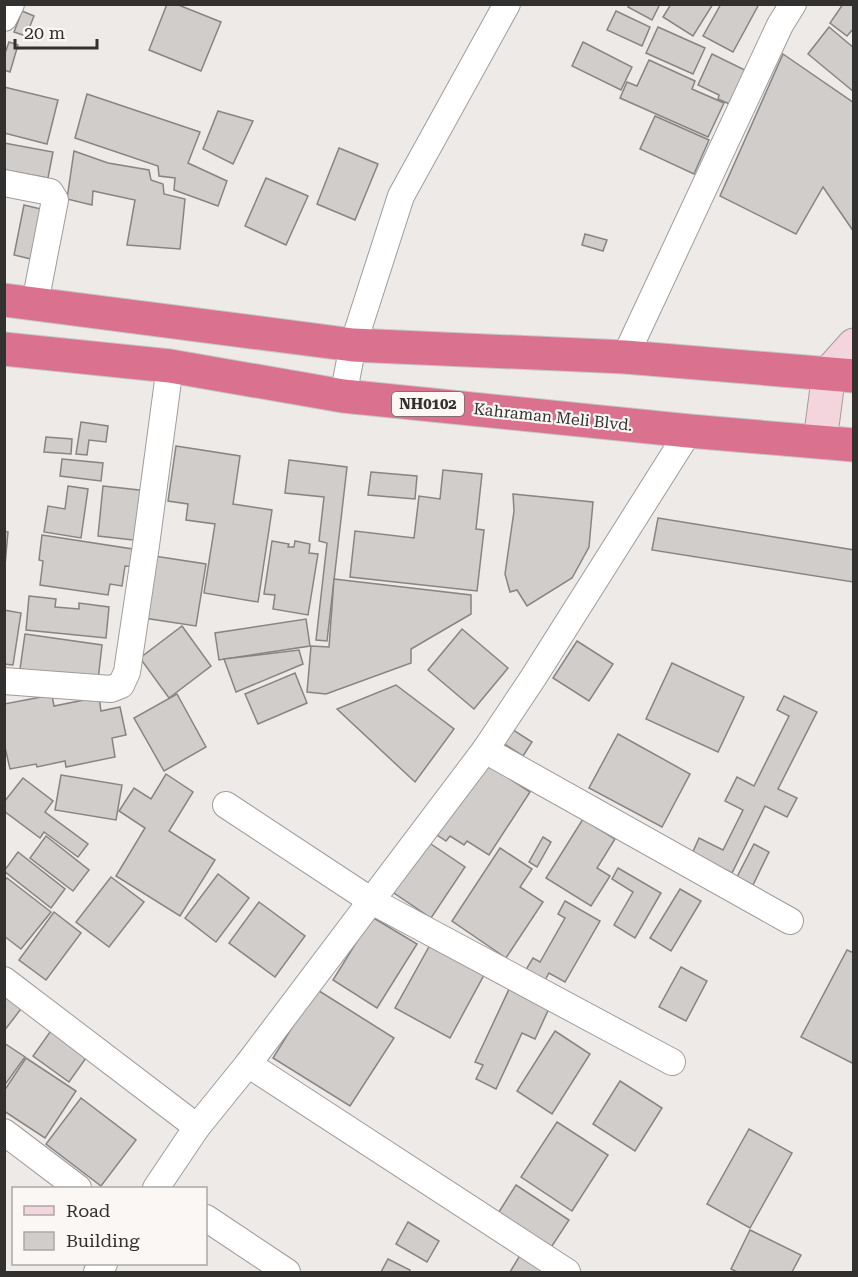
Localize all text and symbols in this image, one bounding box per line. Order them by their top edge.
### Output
scale bar [15,12,98,50]
text: 20 m [24,22,65,43]
road number: NH0102 [392,392,464,416]
street label: Kahraman Meli Blvd. [472,399,634,435]
legend [12,1187,207,1265]
text: Road [66,1200,111,1221]
text: Building [66,1230,140,1251]

